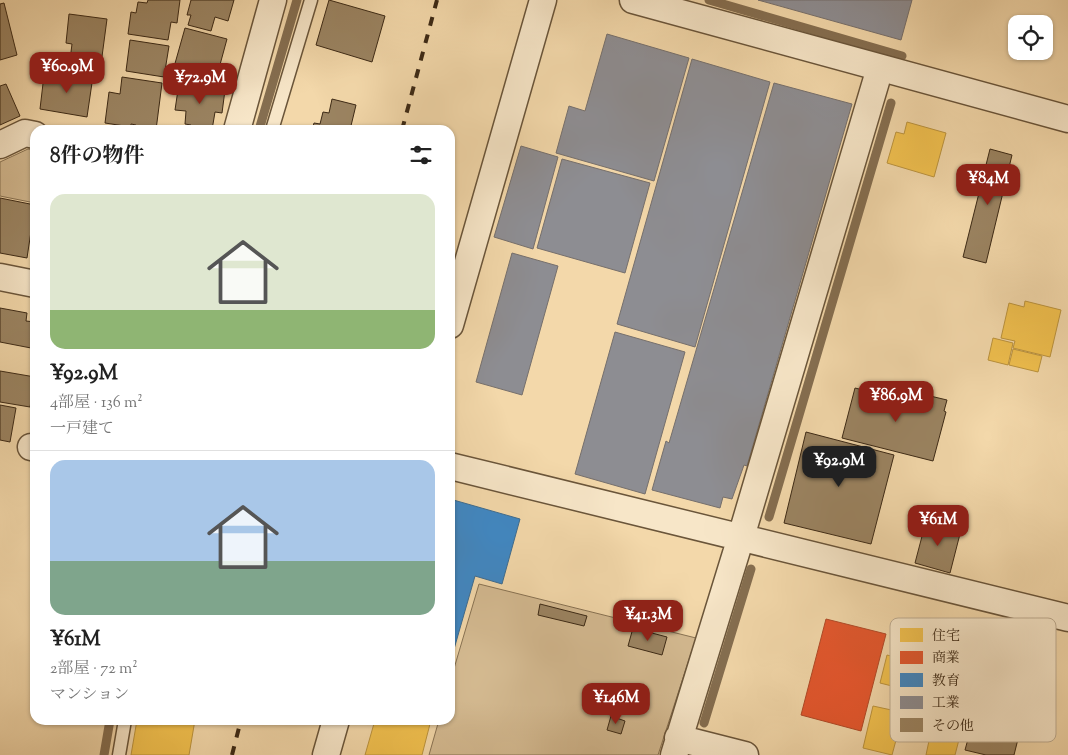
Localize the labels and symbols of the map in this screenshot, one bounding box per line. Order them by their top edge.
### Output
pin: ¥60.9M [26,52,108,94]
pin: ¥72.9M [159,62,241,105]
pin: ¥84M [958,164,1018,206]
pin: ¥86.9M [855,380,937,423]
pin: ¥92.9M [798,446,880,488]
pin: ¥61M [908,504,968,547]
pin: ¥41.3M [607,600,689,642]
legend [890,618,1056,742]
text: 住宅 [932,627,960,647]
text: 商業 [932,649,960,669]
text: 教育 [932,672,960,692]
pin: ¥146M [581,682,651,725]
text: 工業 [932,694,960,714]
text: その他 [932,717,974,737]

